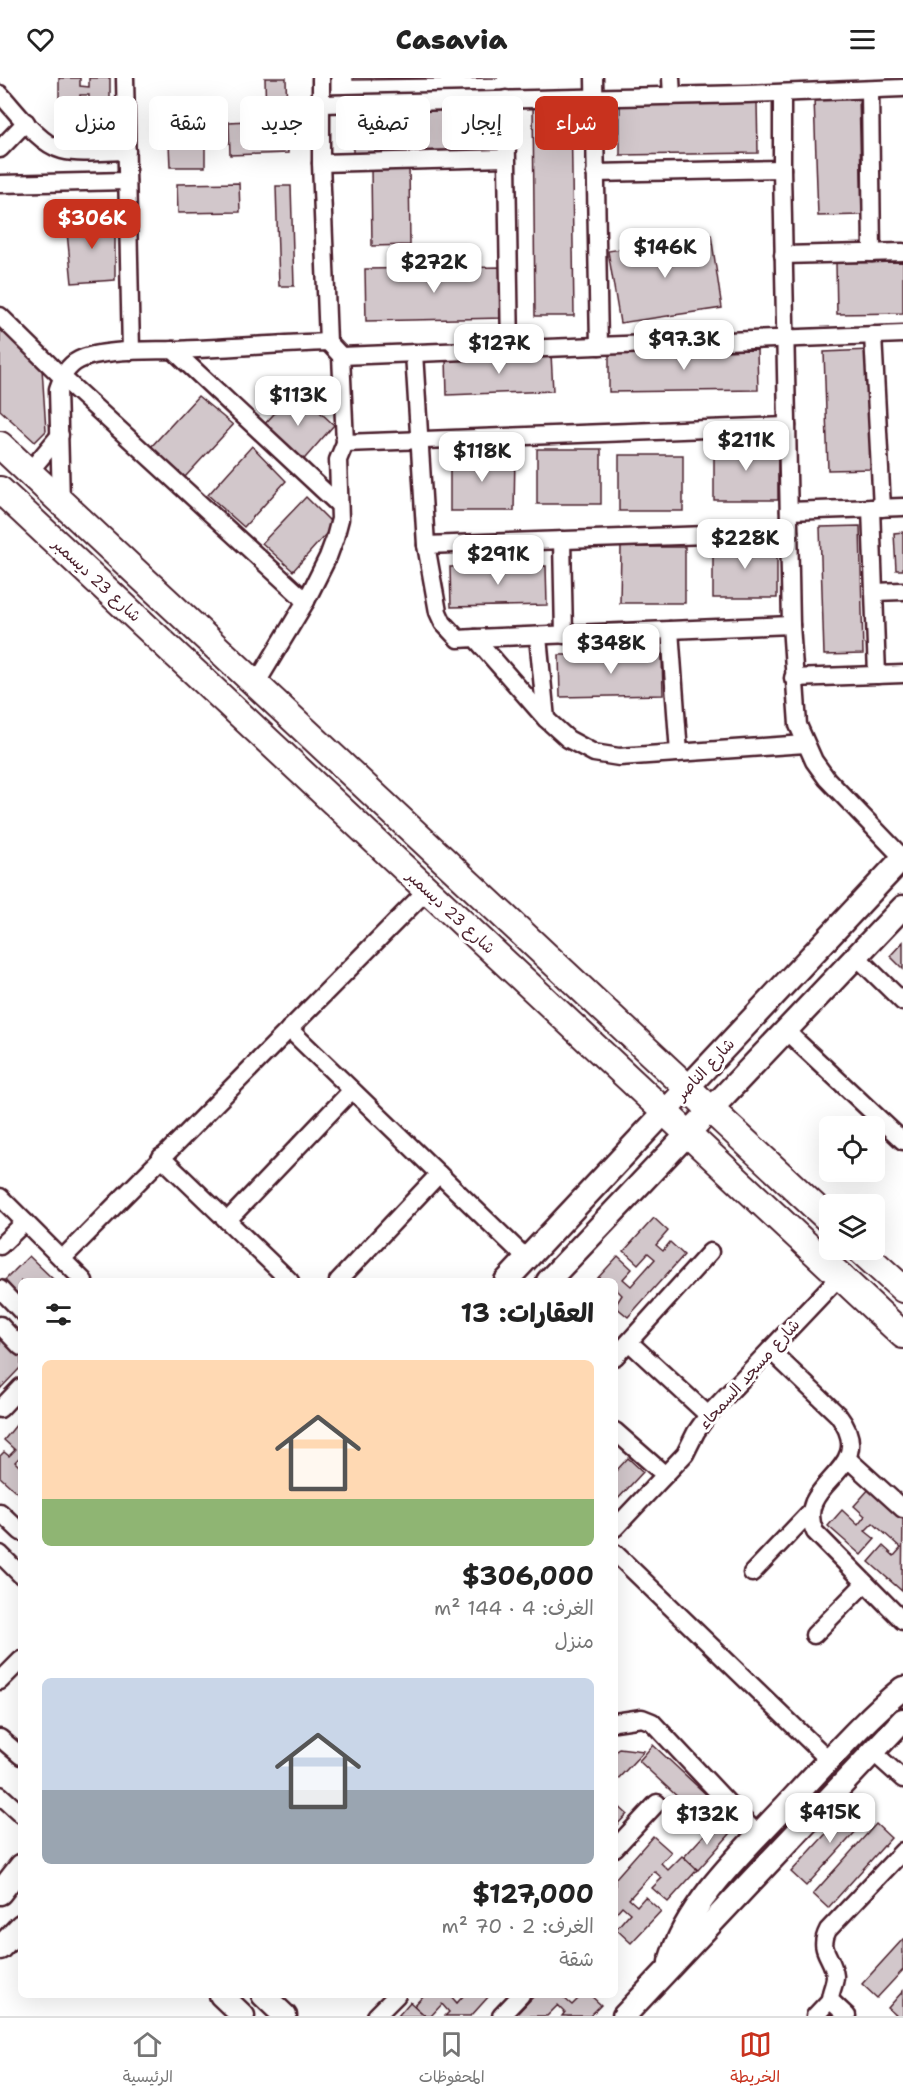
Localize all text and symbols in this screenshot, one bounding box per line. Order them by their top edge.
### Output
text: Casavia [395,21,508,58]
icon: heart [24,23,57,56]
icon: menu [846,23,879,56]
chip: منزل [54,96,137,150]
chip: شقة [149,96,228,150]
chip: جديد [240,96,324,150]
chip: تصفية [336,96,430,150]
chip: إيجار [442,96,523,150]
chip: شراء [535,96,618,150]
pin: $306K [50,199,134,250]
text: $306K [57,205,127,231]
pin: $146K [623,228,707,279]
text: $146K [633,234,697,260]
pin: $272K [392,243,476,294]
text: $272K [401,249,467,275]
pin: $97.3K [635,320,733,371]
pin: $127K [457,324,541,375]
text: $97.3K [648,326,720,352]
text: $127K [468,330,530,356]
pin: $113K [256,376,340,427]
text: $113K [269,382,327,408]
pin: $211K [704,421,788,472]
text: $211K [717,427,775,453]
pin: $118K [440,432,524,483]
text: $118K [453,438,511,464]
pin: $228K [703,519,787,570]
text: $228K [711,525,779,551]
street label: شارع 23 ديسمبر [46,532,146,627]
pin: $291K [456,535,540,586]
text: $291K [467,541,529,567]
pin: $348K [569,624,653,675]
text: $348K [577,630,645,656]
street label: شارع 23 ديسمبر [400,864,500,959]
street label: شارع الناصر [669,1033,740,1107]
map controls [819,1116,885,1260]
button: locate [819,1116,885,1182]
button: layers [819,1194,885,1260]
text: العقارات: 13 [460,1295,594,1330]
icon: filters [42,1298,75,1331]
street label: شارع مسجد السمحاء [694,1314,805,1434]
icon: home [264,1399,372,1507]
text: $306,000 [462,1558,594,1593]
text: الغرف: 4 · 144 m² [434,1595,594,1621]
text: منزل [555,1628,594,1654]
icon: home [264,1717,372,1825]
pin: $415K [788,1793,872,1844]
pin: $132K [665,1795,749,1846]
text: $415K [799,1799,861,1825]
text: $132K [676,1801,738,1827]
text: $127,000 [472,1876,594,1911]
text: الغرف: 2 · 70 m² [441,1913,594,1939]
text: شقة [559,1946,594,1972]
tab: الرئيسية [123,2028,173,2091]
tab: المحفوظات [419,2028,485,2091]
tab: الخريطة [730,2028,780,2091]

